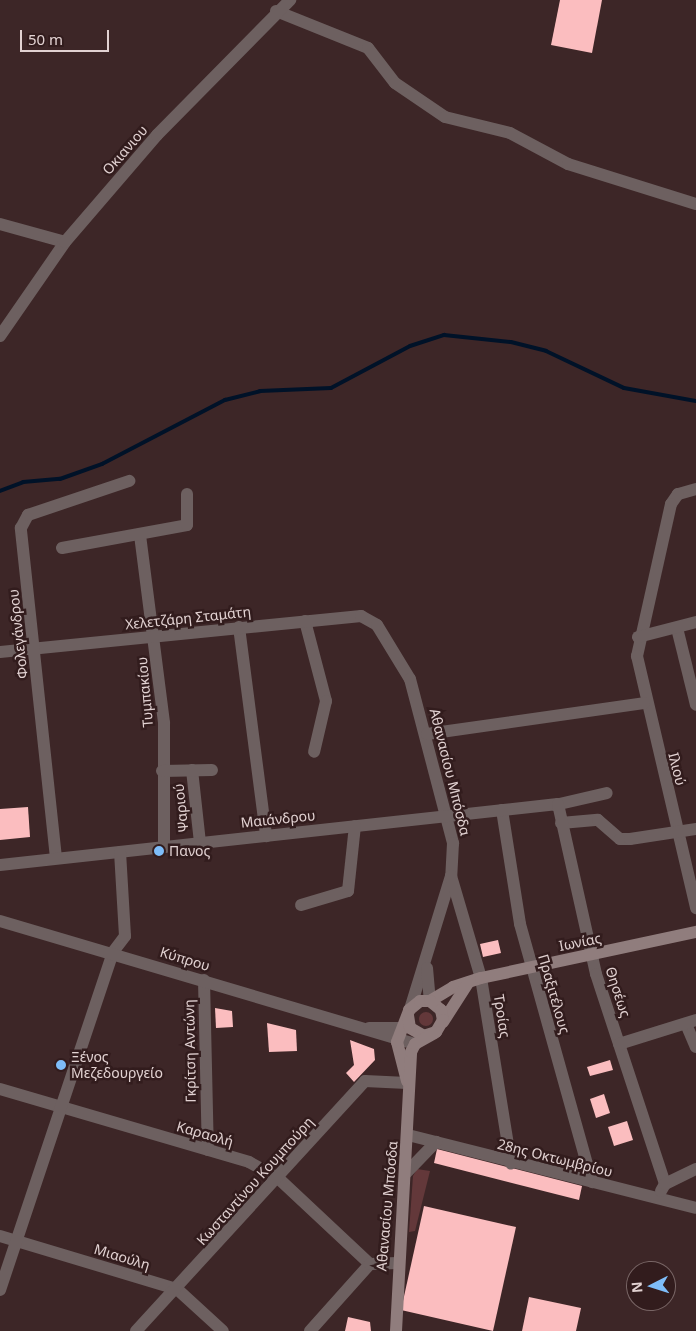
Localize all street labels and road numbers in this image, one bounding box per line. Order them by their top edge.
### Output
street label: Οκιανιου [99,122,151,178]
street label: Φολεγάνδρου [5,588,31,680]
street label: Χελετζάρη Σταμάτη [124,603,252,633]
street label: Τυμπακίου [134,656,156,728]
street label: Αθανασίου Μπόσδα [426,707,474,837]
street label: Ιλιού [665,751,689,787]
street label: Ψαριού [170,783,192,833]
street label: Μαιάνδρου [240,807,316,831]
street label: Ιωνίας [557,930,603,954]
street label: Κύπρου [158,943,212,975]
street label: Πραξιτέλους [535,952,573,1036]
street label: Θησέως [602,965,634,1019]
street label: Τροίας [490,993,514,1039]
street label: Γκρίτση Αντώνη [181,999,199,1103]
street label: Κωσταντίνου Κουμπούρη [193,1113,317,1249]
street label: Καραολή [175,1118,235,1150]
street label: 28ης Οκτωμβρίου [496,1136,614,1180]
street label: Αθανασίου Μπόσδα [373,1140,401,1272]
street label: Μιαούλη [92,1241,152,1273]

